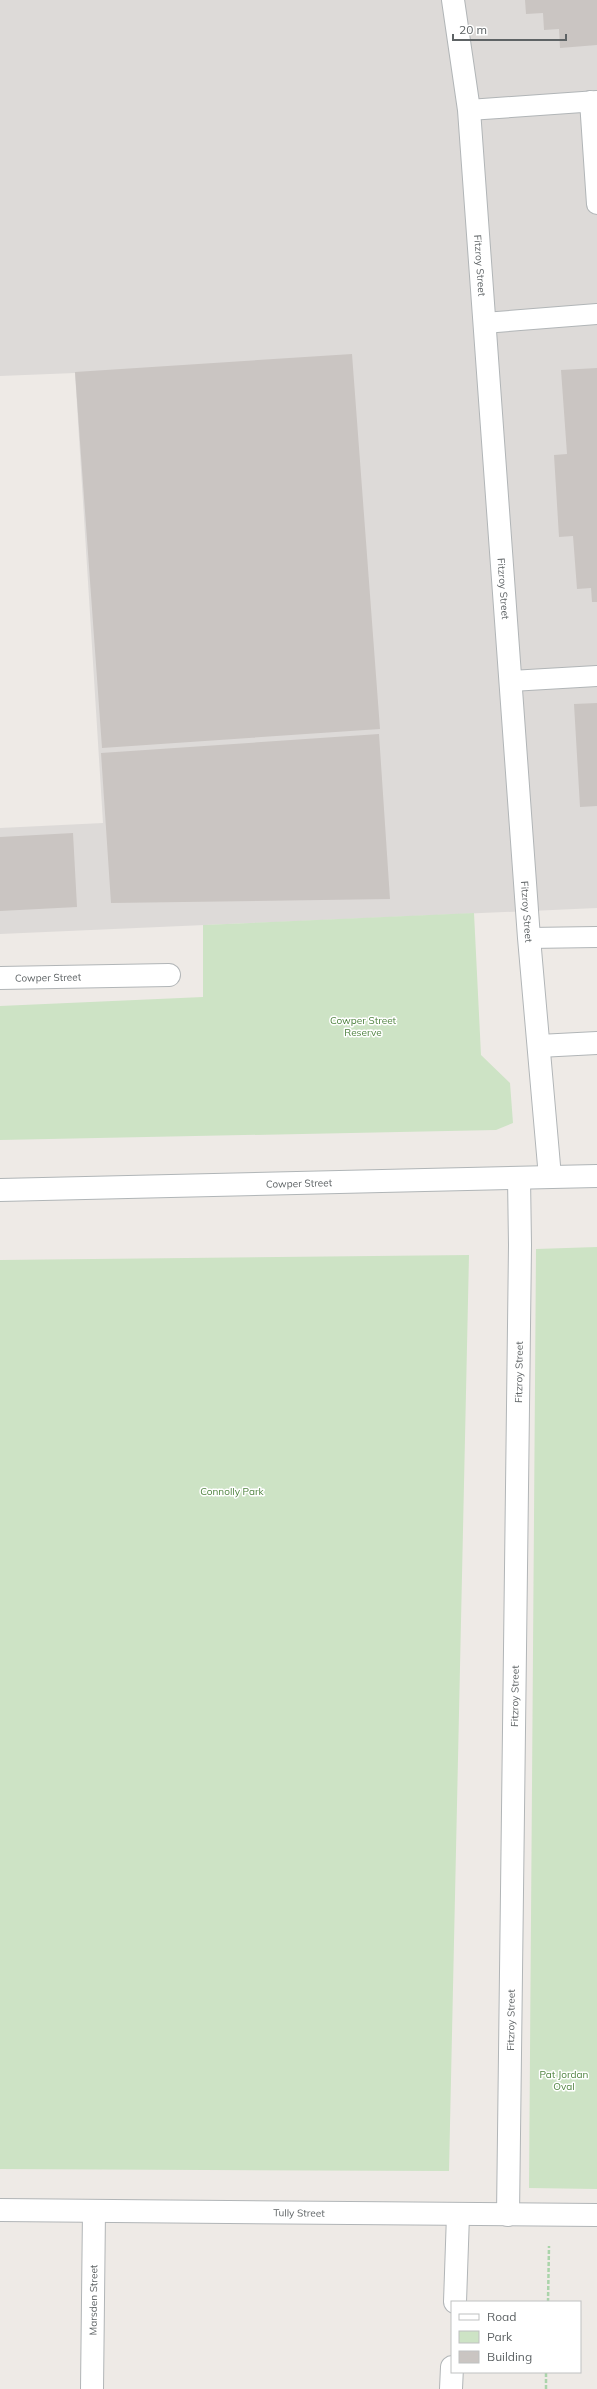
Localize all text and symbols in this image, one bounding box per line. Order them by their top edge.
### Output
scale bar [453,16,566,42]
text: 20 m [459,22,487,37]
street label: Fitzroy Street [472,234,489,297]
street label: Fitzroy Street [495,557,512,620]
street label: Fitzroy Street [518,881,536,944]
street label: Cowper Street [15,970,82,984]
park label: Cowper Street Reserve [330,1014,397,1039]
street label: Cowper Street [266,1176,333,1190]
street label: Fitzroy Street [512,1341,525,1403]
park label: Connolly Park [200,1485,265,1498]
street label: Fitzroy Street [508,1665,521,1727]
street label: Fitzroy Street [504,1989,517,2051]
park label: Pat Jordan Oval [540,2068,589,2093]
street label: Tully Street [273,2206,325,2219]
street label: Marsden Street [86,2264,100,2335]
legend [451,2301,581,2373]
text: Road [487,2309,516,2324]
text: Park [487,2329,513,2344]
text: Building [487,2349,532,2364]

